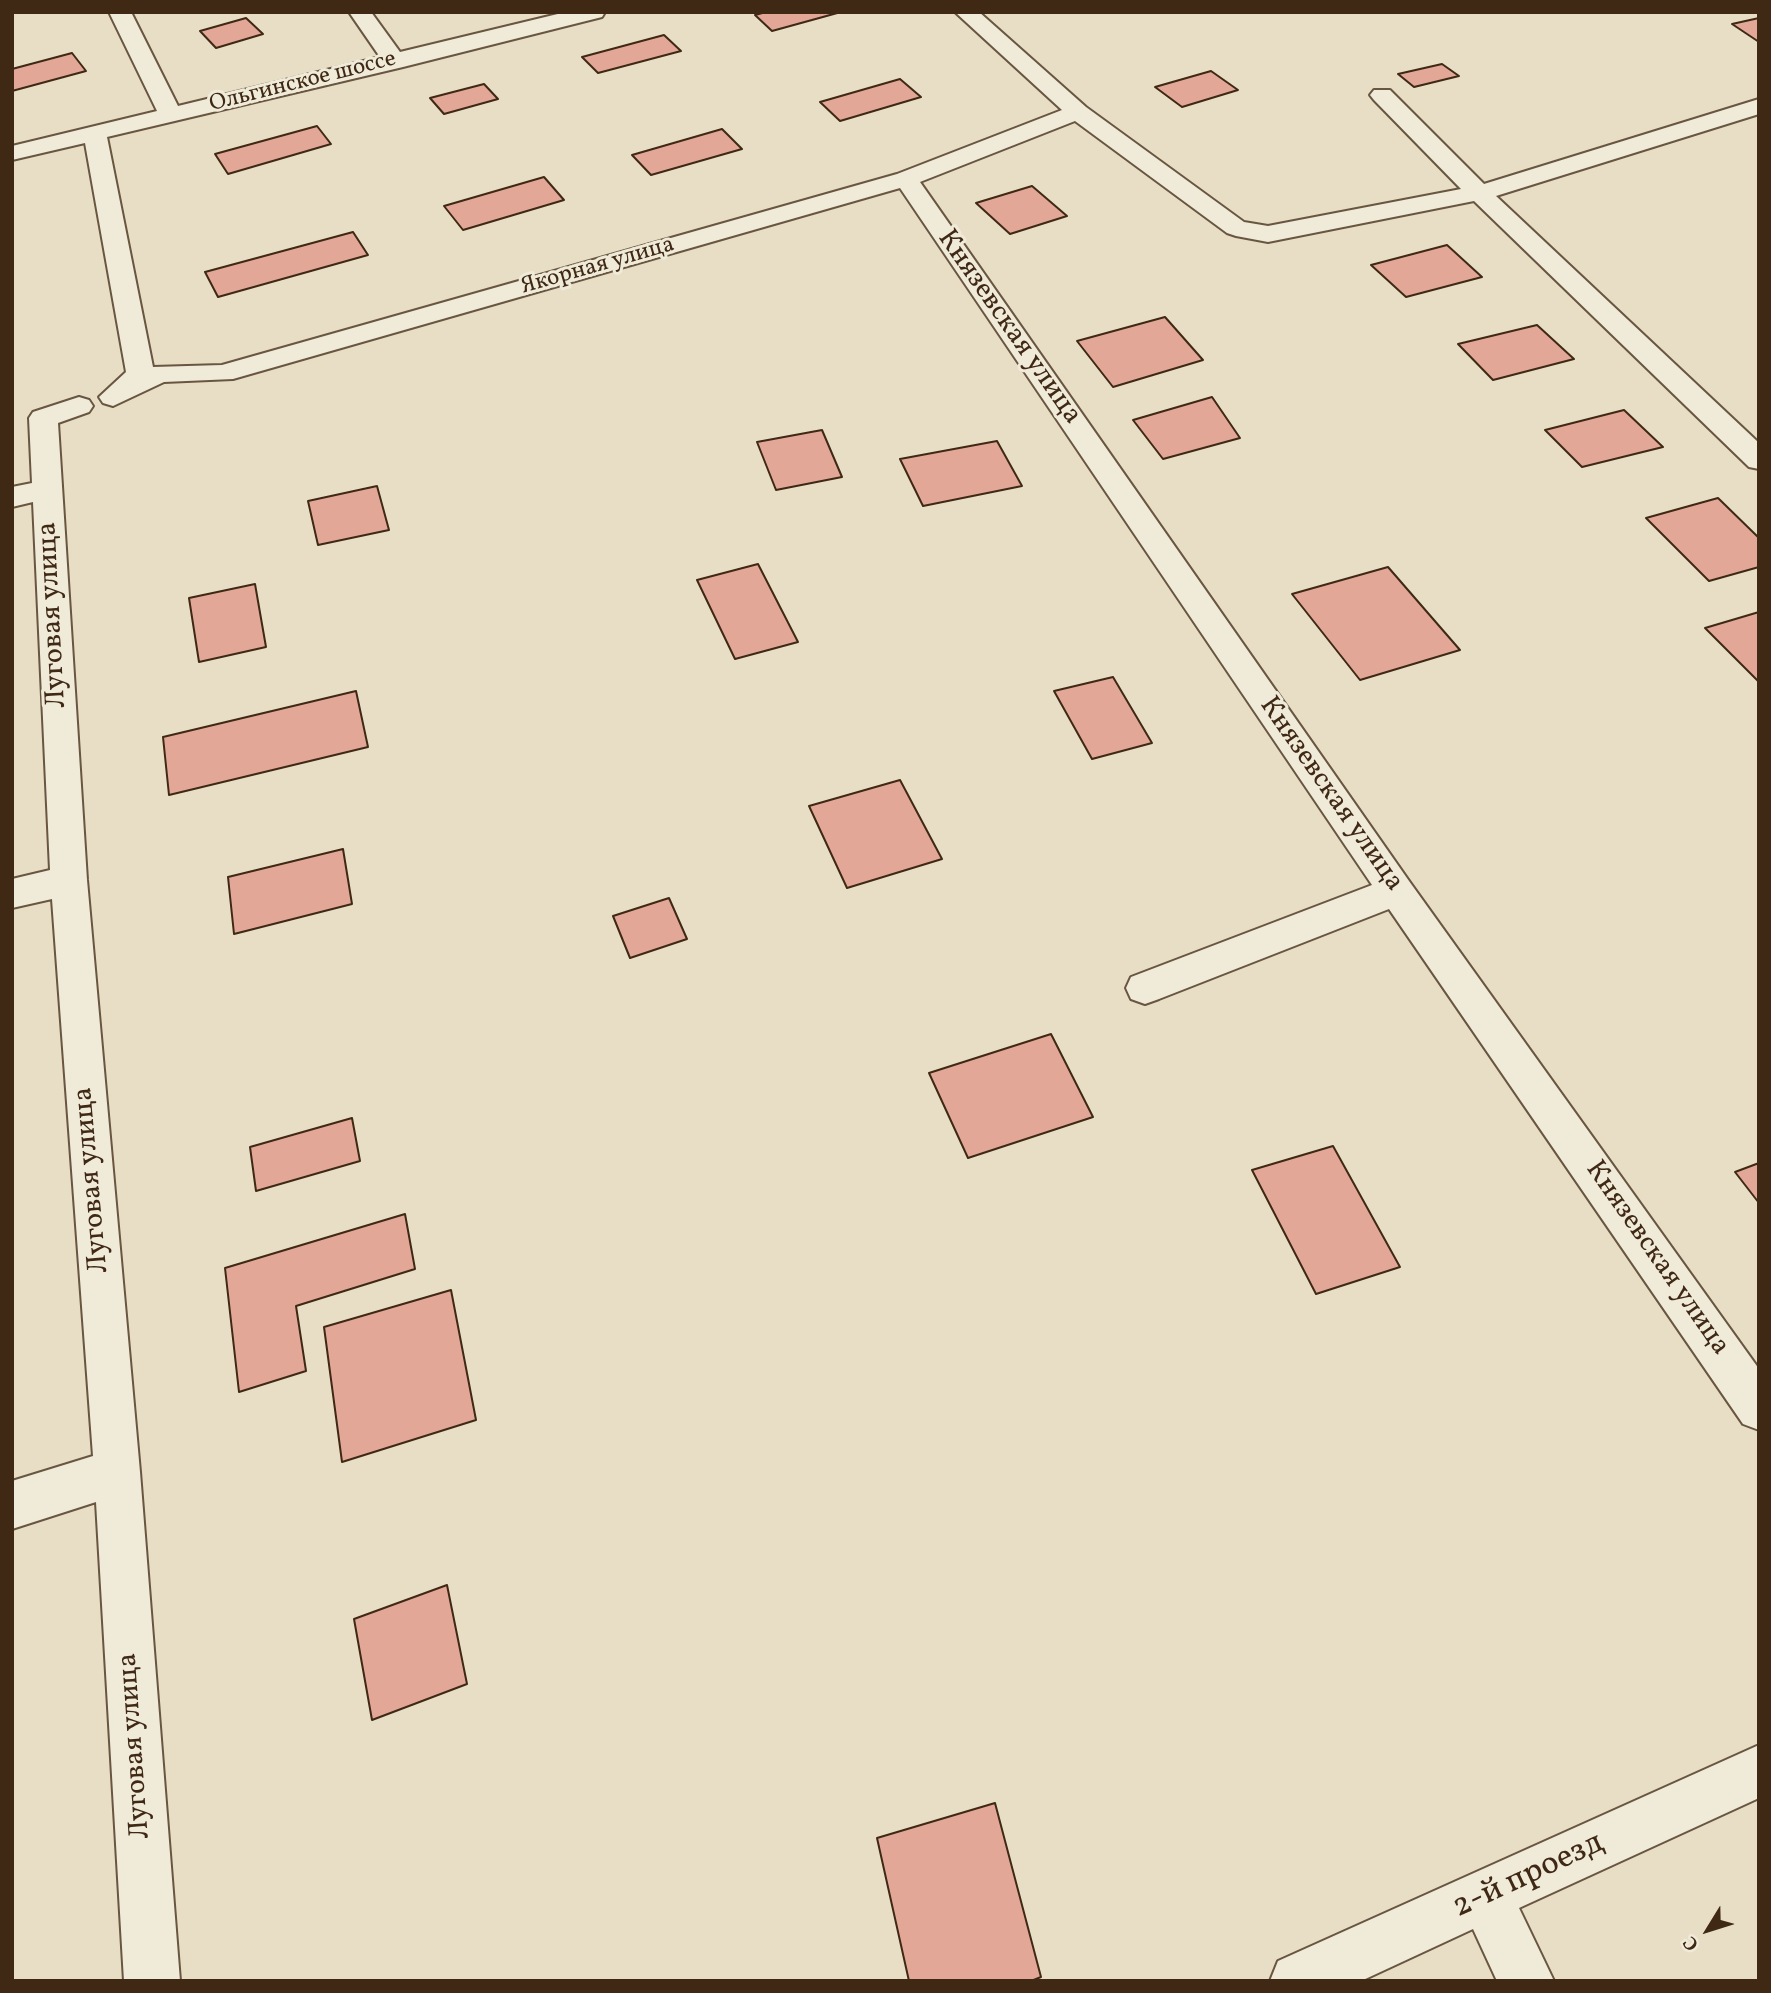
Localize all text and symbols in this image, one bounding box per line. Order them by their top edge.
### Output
street label: Ольгинское шоссе [207,46,399,120]
street label: Князевская улица [928,224,1088,432]
street label: Якорная улица [518,232,678,302]
street label: Луговая улица [32,521,76,709]
street label: Князевская улица [1250,691,1410,899]
street label: Луговая улица [68,1086,118,1274]
street label: Князевская улица [1576,1155,1736,1363]
street label: Луговая улица [113,1652,159,1840]
street label: 2-й проезд [1447,1825,1611,1929]
north arrow [1673,1895,1743,1965]
text: С [1677,1930,1705,1956]

